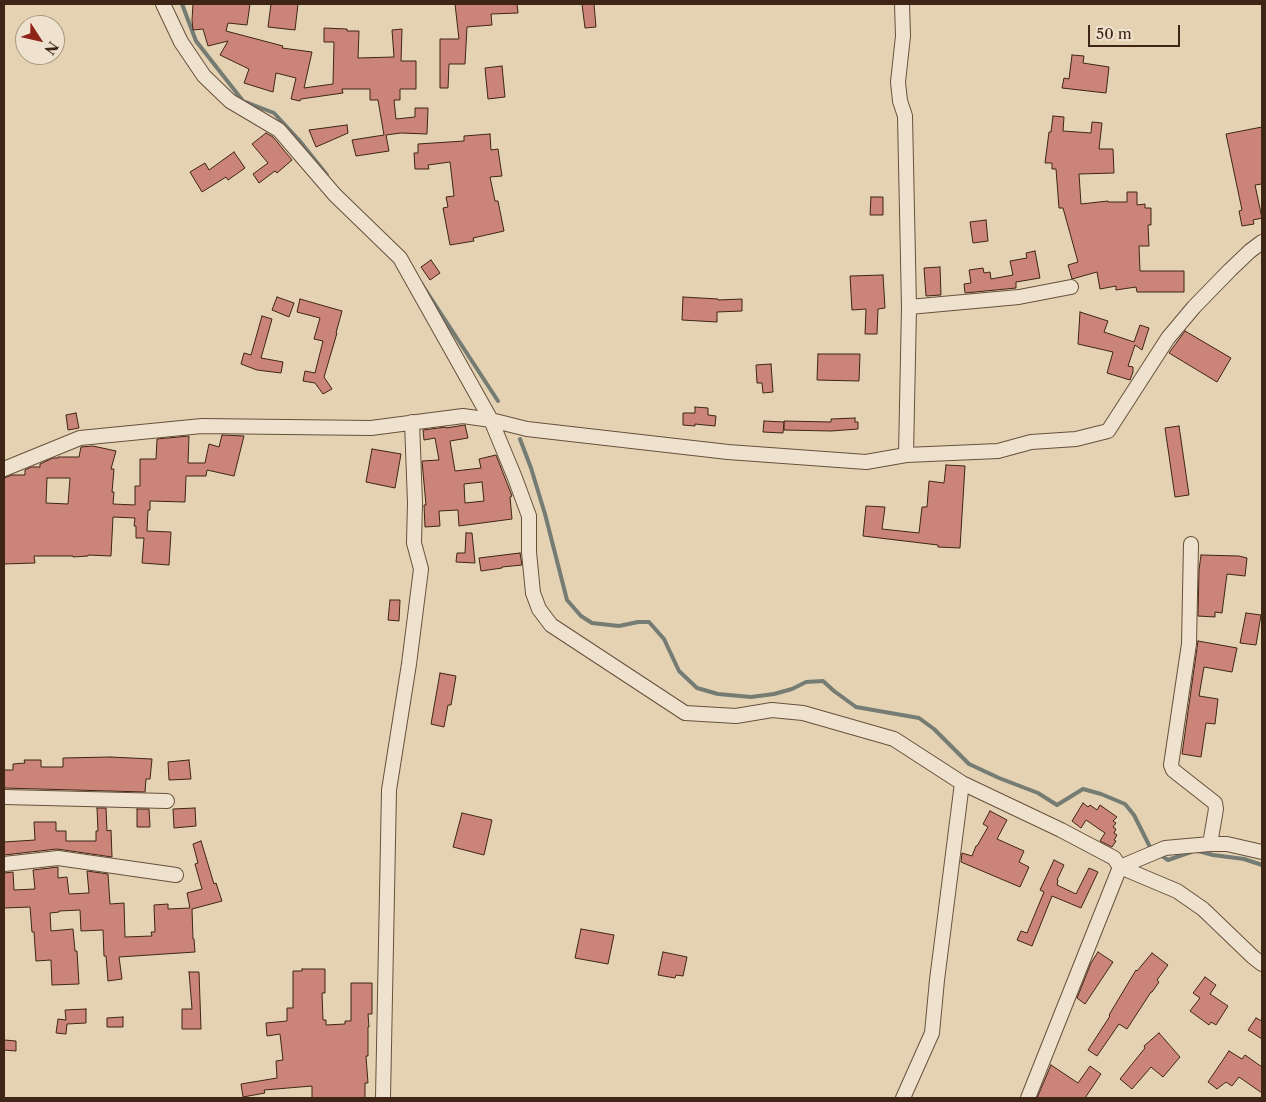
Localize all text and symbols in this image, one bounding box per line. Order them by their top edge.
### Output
north arrow [15,15,65,65]
scale bar [1091,15,1184,47]
text: 50 m [1096,24,1132,43]
text: N [41,38,62,58]

